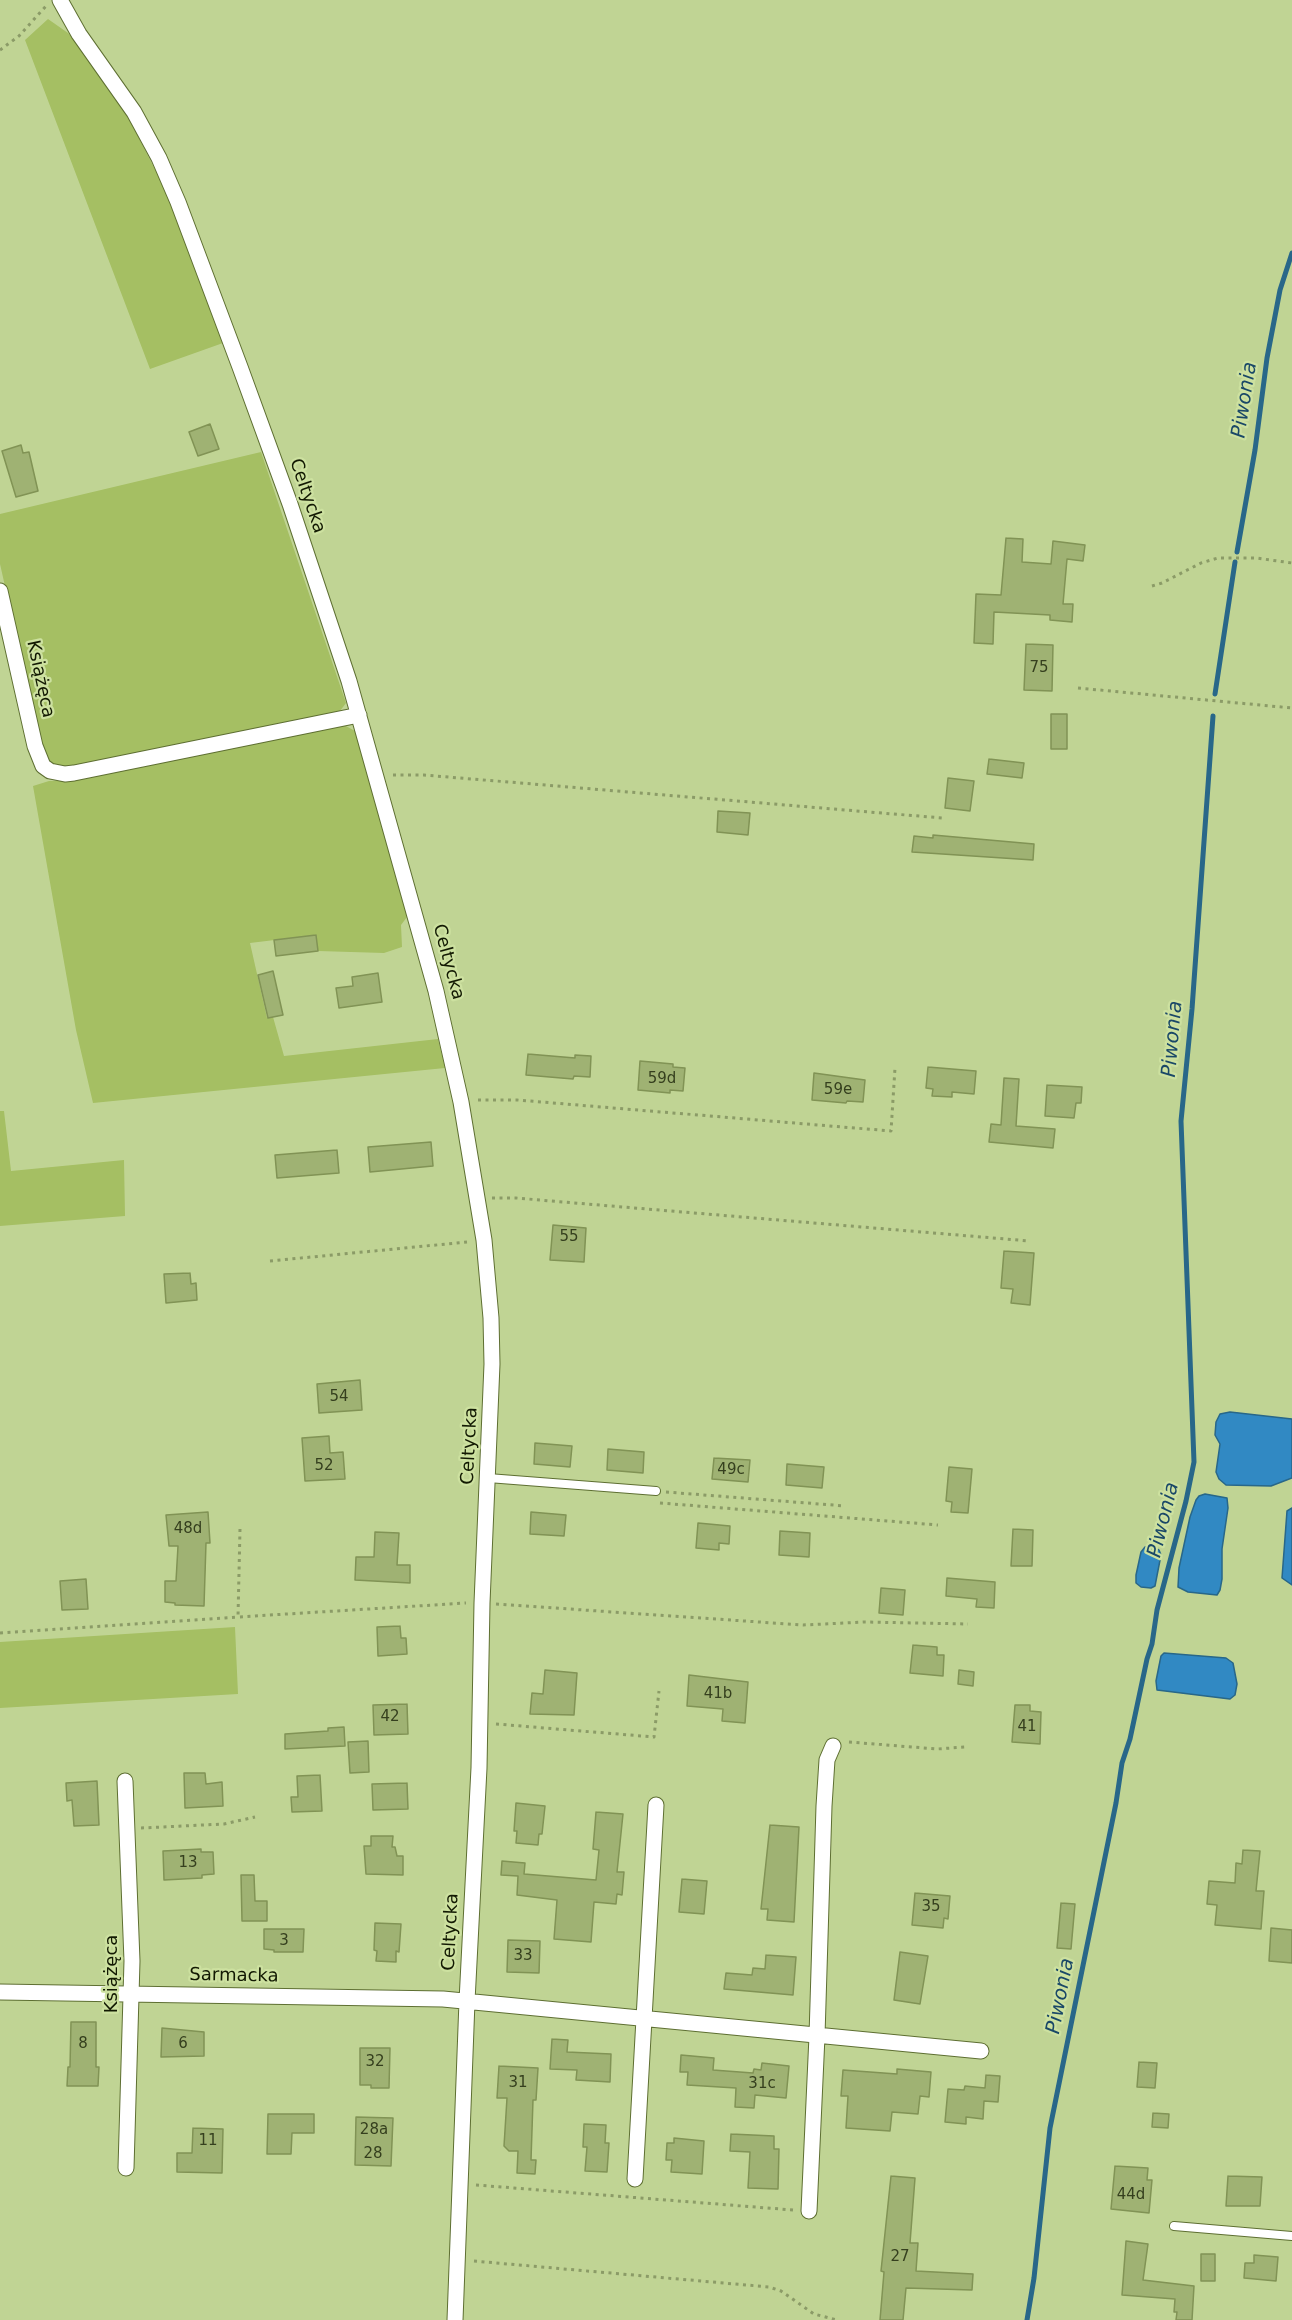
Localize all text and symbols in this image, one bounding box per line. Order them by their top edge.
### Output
water label: Piwonia [1227,360,1263,440]
street label: Celtycka [284,456,330,536]
street label: Książęca [21,638,59,720]
house number: 75 [1029,659,1049,677]
street label: Celtycka [428,922,468,1002]
water label: Piwonia [1158,1000,1188,1078]
house number: 59d [648,1070,676,1088]
house number: 59e [824,1081,852,1099]
house number: 55 [559,1228,579,1246]
house number: 54 [329,1388,349,1406]
street label: Celtycka [457,1407,483,1485]
house number: 52 [314,1457,334,1475]
house number: 49c [717,1461,745,1479]
water label: Piwonia [1143,1480,1185,1560]
house number: 48d [174,1520,202,1538]
house number: 41b [704,1685,732,1703]
house number: 42 [380,1708,400,1726]
house number: 41 [1017,1718,1037,1736]
house number: 13 [178,1854,198,1872]
street label: Celtycka [438,1893,464,1971]
house number: 35 [921,1898,941,1916]
house number: 3 [279,1932,289,1950]
street label: Książęca [101,1935,123,2013]
house number: 33 [513,1947,533,1965]
water label: Piwonia [1042,1956,1080,2036]
street label: Sarmacka [189,1964,279,1988]
house number: 8 [78,2035,88,2053]
house number: 6 [178,2035,188,2053]
house number: 32 [365,2053,385,2071]
house number: 31 [508,2074,528,2092]
house number: 31c [748,2075,776,2093]
house number: 28a [360,2121,388,2139]
house number: 11 [198,2132,218,2150]
house number: 28 [363,2145,383,2163]
house number: 44d [1117,2186,1145,2204]
house number: 27 [890,2248,910,2266]

